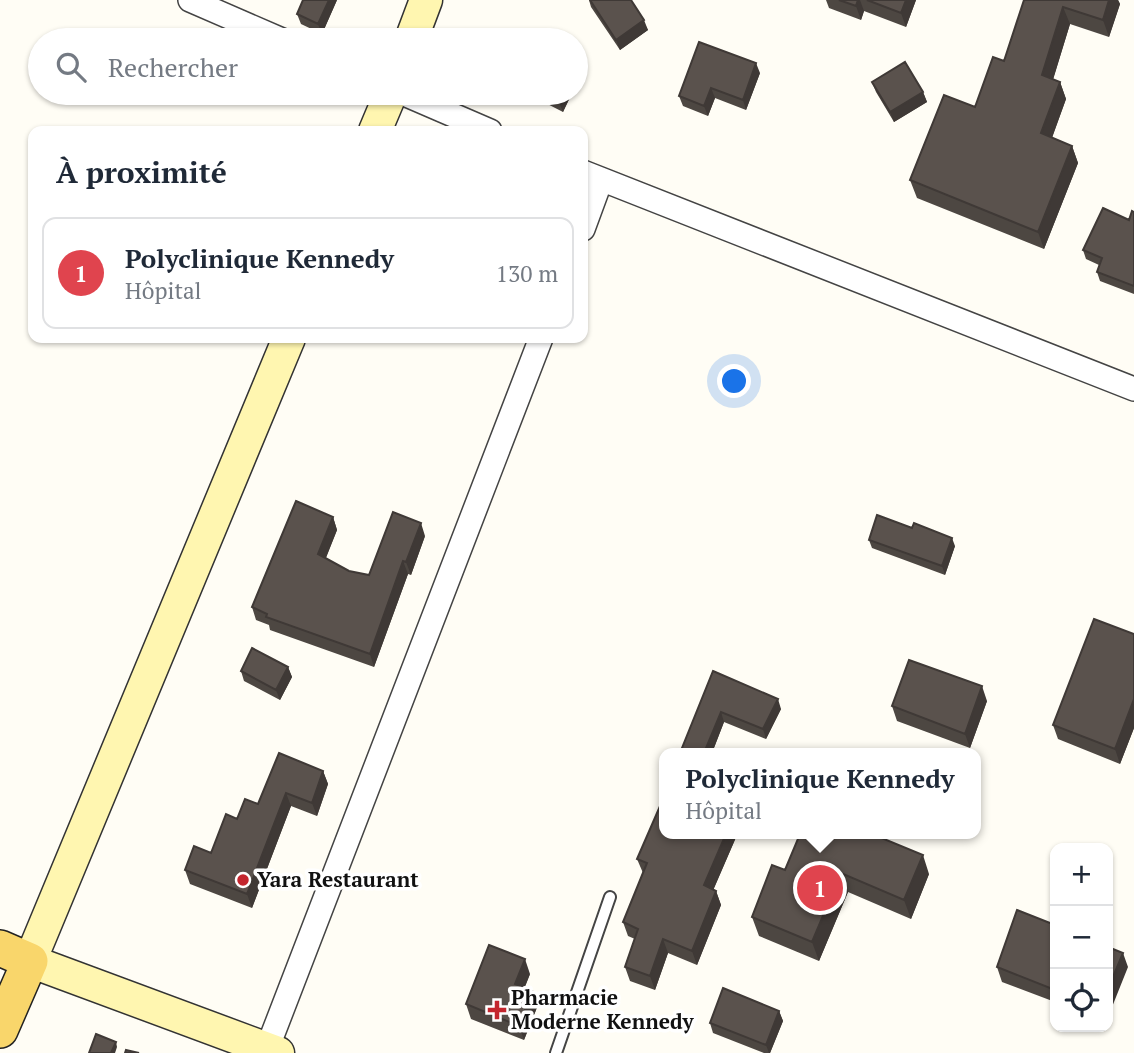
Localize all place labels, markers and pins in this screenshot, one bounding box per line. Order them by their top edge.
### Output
pin: 1 [797,862,843,914]
place label: Yara Restaurant [257,865,419,893]
marker: Yara Restaurant [235,872,251,888]
place label: Pharmacie Moderne Kennedy [511,983,695,1035]
marker: Pharmacie Moderne Kennedy [489,1002,505,1018]

